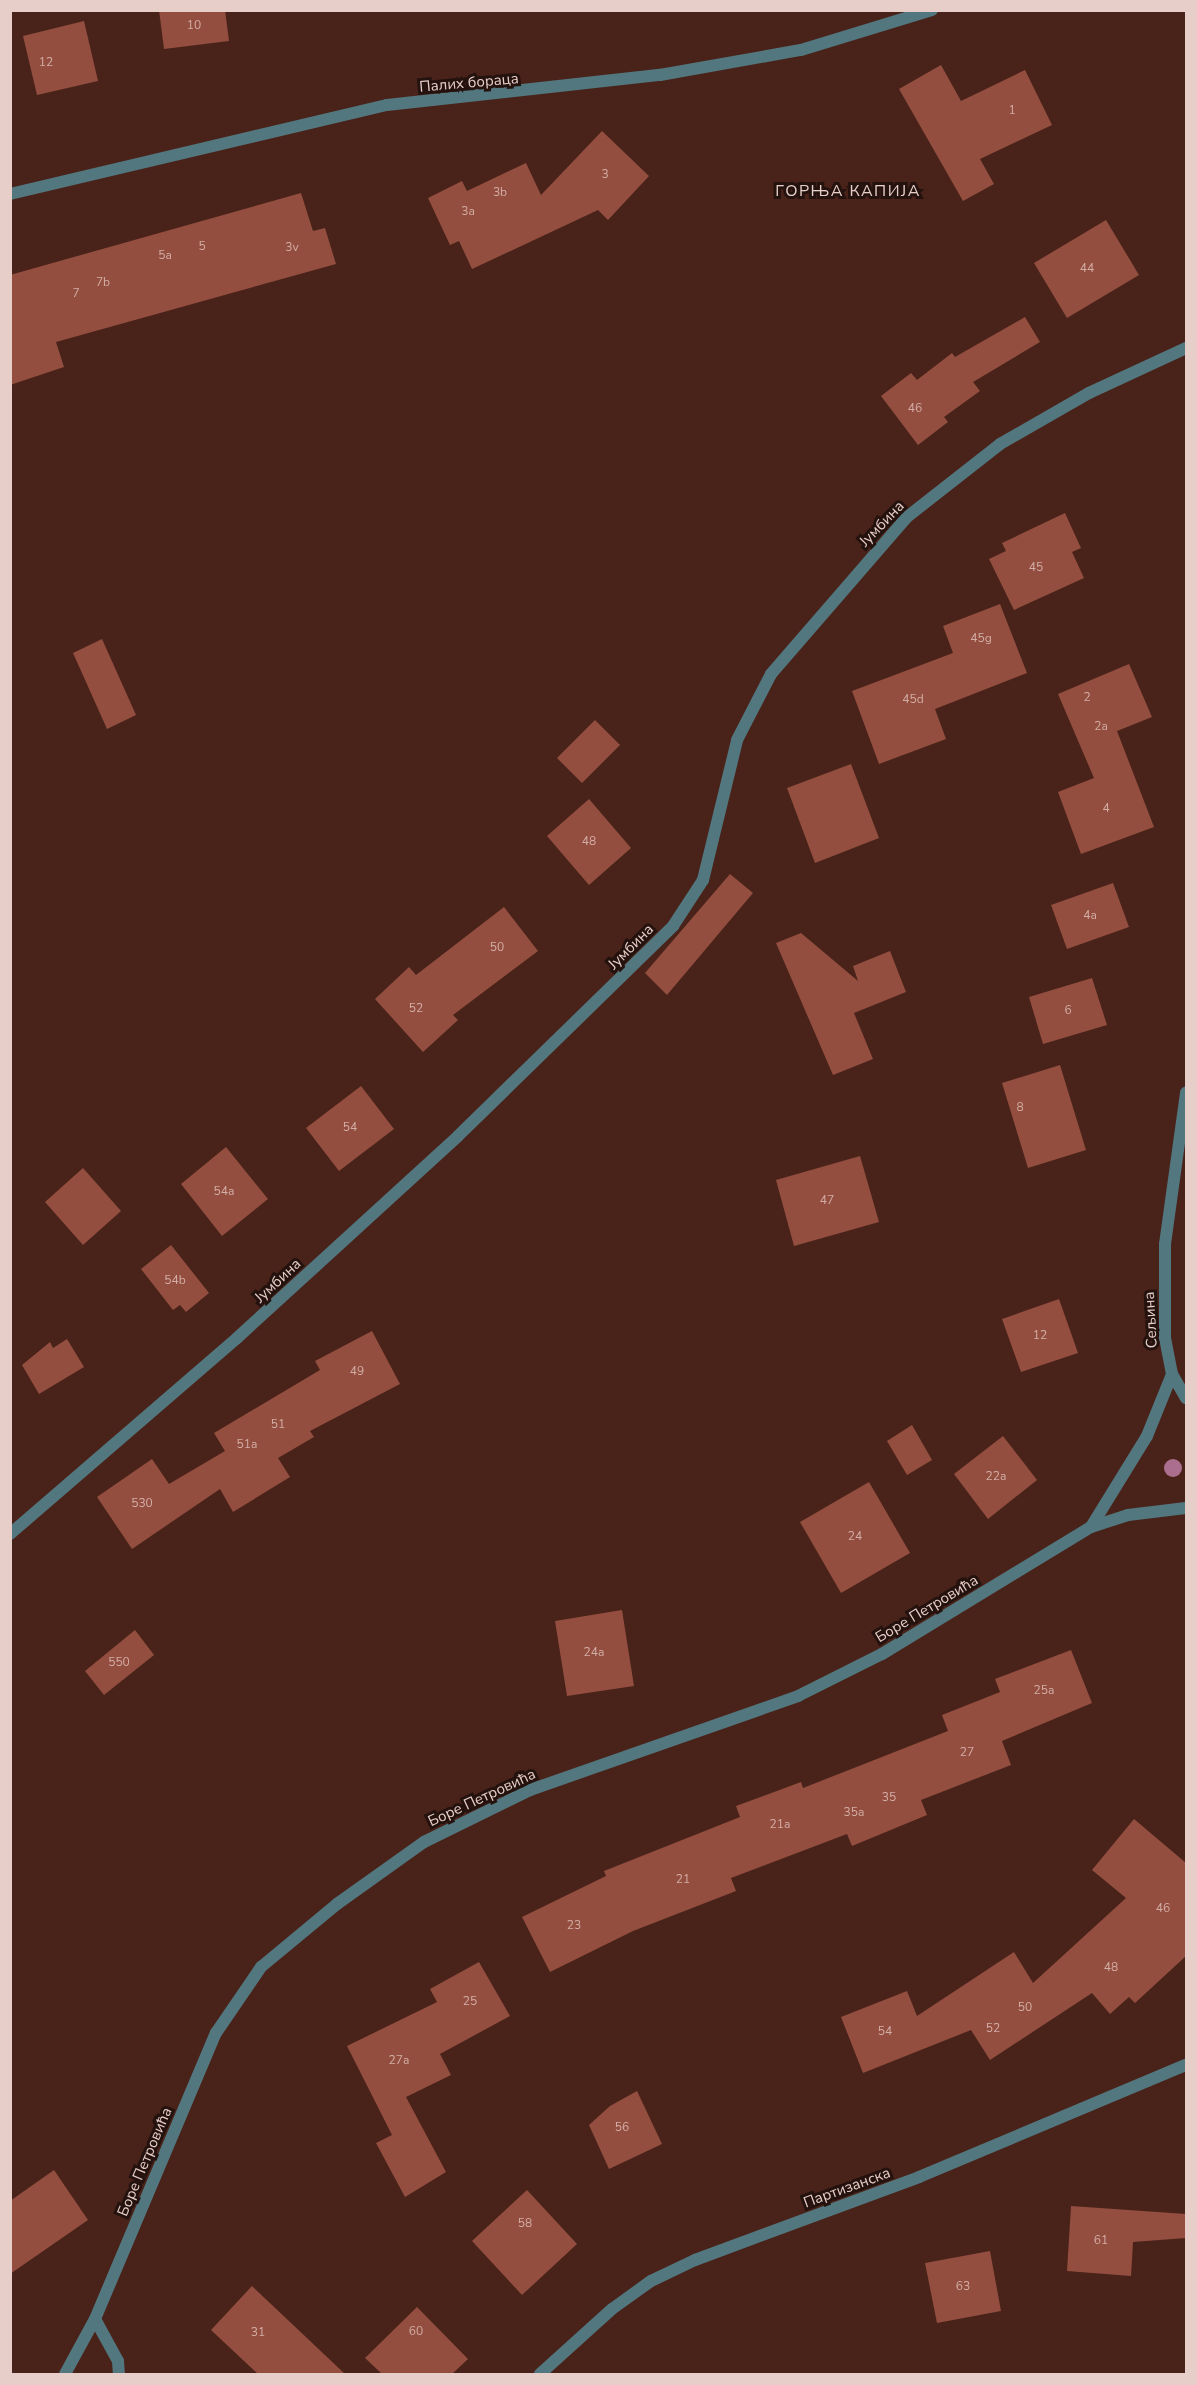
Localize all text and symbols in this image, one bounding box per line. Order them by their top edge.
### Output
house number: 10 [187,19,201,33]
house number: 12 [39,56,53,70]
street label: Палих бораца [419,70,519,96]
house number: 1 [1008,104,1016,118]
house number: 3 [601,168,609,182]
district label: ГОРЊА КАПИЈА [775,181,921,201]
house number: 3b [493,186,507,200]
house number: 3a [461,205,475,219]
house number: 5 [198,240,206,254]
house number: 3v [285,241,299,255]
house number: 5a [158,249,172,263]
house number: 44 [1080,262,1094,276]
house number: 7b [96,276,110,290]
house number: 7 [72,287,80,301]
house number: 46 [908,402,922,416]
street label: Јумбина [856,497,908,551]
house number: 45 [1029,561,1043,575]
house number: 45g [970,632,992,646]
house number: 2 [1083,691,1091,705]
house number: 45d [902,693,924,707]
house number: 2a [1094,720,1108,734]
house number: 4 [1102,802,1110,816]
house number: 48 [582,835,596,849]
house number: 4a [1083,909,1097,923]
street label: Јумбина [605,921,657,973]
house number: 50 [490,941,504,955]
house number: 52 [409,1002,423,1016]
house number: 6 [1064,1004,1072,1018]
house number: 8 [1016,1101,1024,1115]
house number: 54 [343,1121,357,1135]
house number: 54a [214,1185,234,1199]
house number: 47 [820,1194,834,1208]
street label: Јумбина [251,1255,305,1307]
house number: 54b [164,1274,186,1288]
street label: Сељина [1141,1291,1161,1349]
house number: 12 [1033,1329,1047,1343]
house number: 49 [350,1365,364,1379]
house number: 51 [271,1418,285,1432]
house number: 51a [237,1438,257,1452]
house number: 22a [986,1470,1006,1484]
house number: 530 [131,1497,153,1511]
house number: 24 [848,1530,862,1544]
street label: Боре Петровића [872,1571,982,1647]
house number: 24a [584,1646,604,1660]
house number: 550 [108,1656,130,1670]
house number: 25a [1034,1684,1054,1698]
house number: 27 [960,1746,974,1760]
street label: Боре Петровића [425,1765,539,1831]
house number: 35 [882,1791,896,1805]
house number: 35a [844,1806,864,1820]
house number: 21a [770,1818,790,1832]
house number: 21 [676,1873,690,1887]
house number: 46 [1156,1902,1170,1916]
house number: 23 [567,1919,581,1933]
house number: 48 [1104,1961,1118,1975]
house number: 25 [463,1995,477,2009]
house number: 50 [1018,2001,1032,2015]
house number: 52 [986,2022,1000,2036]
house number: 54 [878,2025,892,2039]
house number: 27a [389,2054,409,2068]
street label: Боре Петровића [114,2105,176,2219]
house number: 56 [615,2121,629,2135]
street label: Партизанска [801,2164,893,2212]
house number: 58 [518,2217,532,2231]
house number: 61 [1094,2234,1108,2248]
house number: 63 [956,2280,970,2294]
house number: 60 [409,2325,423,2339]
house number: 31 [251,2326,265,2340]

